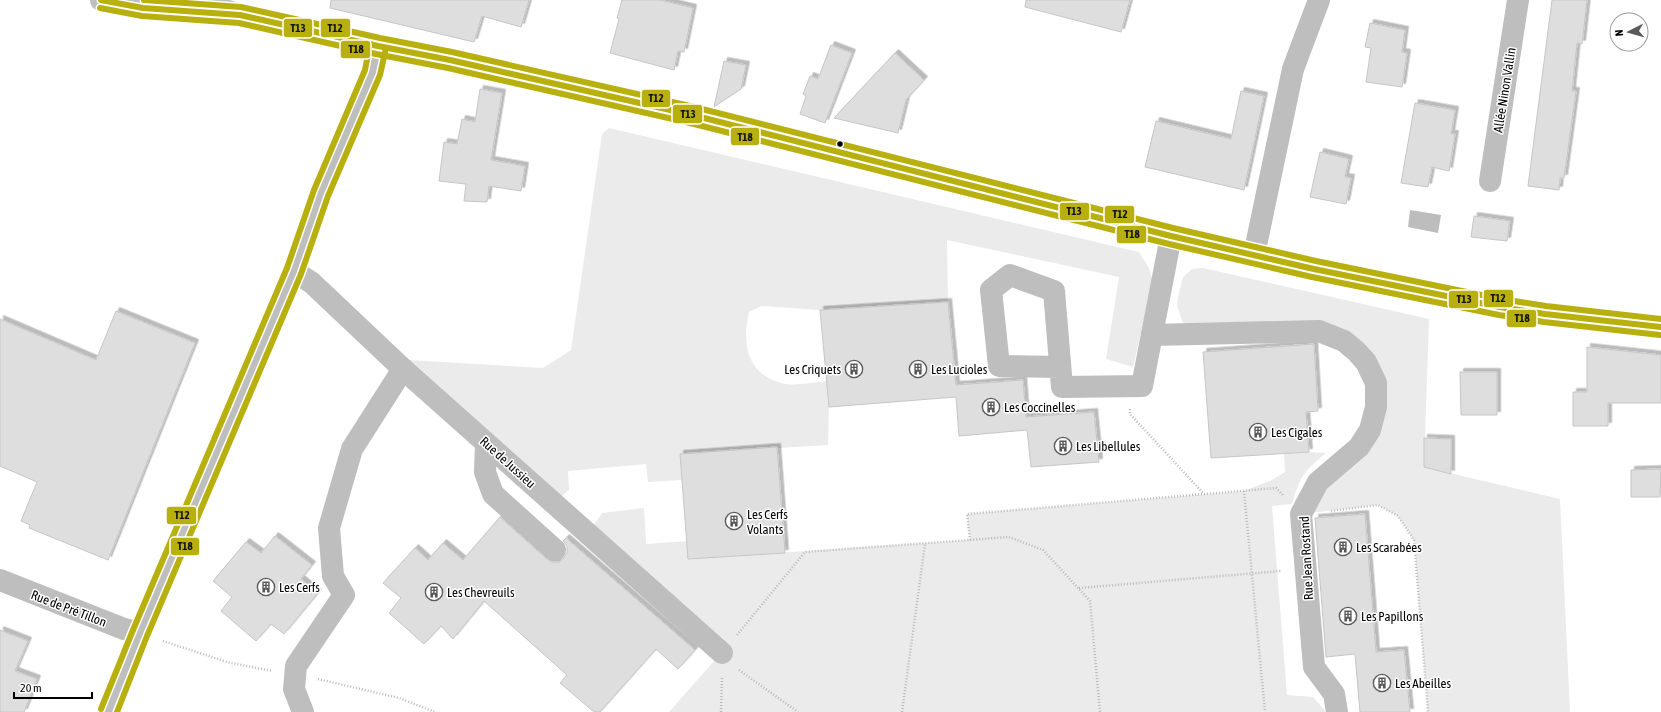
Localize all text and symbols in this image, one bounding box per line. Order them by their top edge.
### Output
north arrow [1609,12,1649,52]
line badge: T13 [283,18,313,38]
line badge: T12 [320,18,351,38]
text: T13 [290,22,306,34]
text: T12 [327,22,343,34]
text: N [1613,29,1625,37]
line badge: T18 [340,40,371,59]
text: T18 [348,43,364,55]
street label: Allée Ninon Vallin [1490,46,1519,134]
line badge: T12 [641,89,671,108]
text: T12 [648,92,664,104]
line badge: T13 [672,104,703,124]
text: T13 [680,108,696,120]
line badge: T18 [730,127,760,146]
text: T18 [737,131,753,143]
unlabelled marker [835,139,845,149]
line badge: T13 [1059,202,1090,221]
text: T13 [1066,205,1082,217]
line badge: T12 [1104,205,1135,224]
text: T12 [1112,208,1128,220]
line badge: T18 [1116,225,1147,244]
text: T18 [1124,228,1140,240]
line badge: T12 [1483,289,1514,308]
line badge: T13 [1448,290,1479,309]
text: T12 [1490,292,1506,304]
text: T13 [1456,293,1472,305]
line badge: T18 [1506,309,1537,328]
text: T18 [1514,312,1530,324]
building icon: Les Criquets [844,359,864,379]
building icon: Les Lucioles [908,359,928,379]
place label: Les Criquets [784,362,841,377]
place label: Les Lucioles [931,362,988,377]
building icon: Les Coccinelles [981,397,1001,417]
place label: Les Coccinelles [1004,400,1076,415]
building icon: Les Cigales [1248,422,1268,442]
place label: Les Cigales [1271,425,1323,440]
street label: Rue de Jussieu [477,434,538,491]
building icon: Les Libellules [1053,436,1073,456]
place label: Les Libellules [1076,439,1141,454]
line badge: T12 [166,506,197,525]
place label: Les Cerfs Volants [747,507,788,537]
text: T12 [174,509,190,521]
building icon: Les Cerfs Volants [724,511,744,531]
street label: Rue Jean Rostand [1297,516,1316,600]
line badge: T18 [170,537,200,556]
building icon: Les Scarabées [1333,537,1353,557]
text: T18 [177,540,193,552]
place label: Les Scarabées [1356,540,1422,555]
building icon: Les Cerfs [256,577,276,597]
place label: Les Cerfs [279,580,320,595]
building icon: Les Chevreuils [424,582,444,602]
place label: Les Chevreuils [447,585,515,600]
street label: Rue de Pré Tillon [29,587,109,630]
building icon: Les Papillons [1338,606,1358,626]
place label: Les Papillons [1361,609,1424,624]
building icon: Les Abeilles [1372,673,1392,693]
scale bar [14,674,92,700]
place label: Les Abeilles [1395,676,1451,691]
text: 20 m [20,681,42,695]

